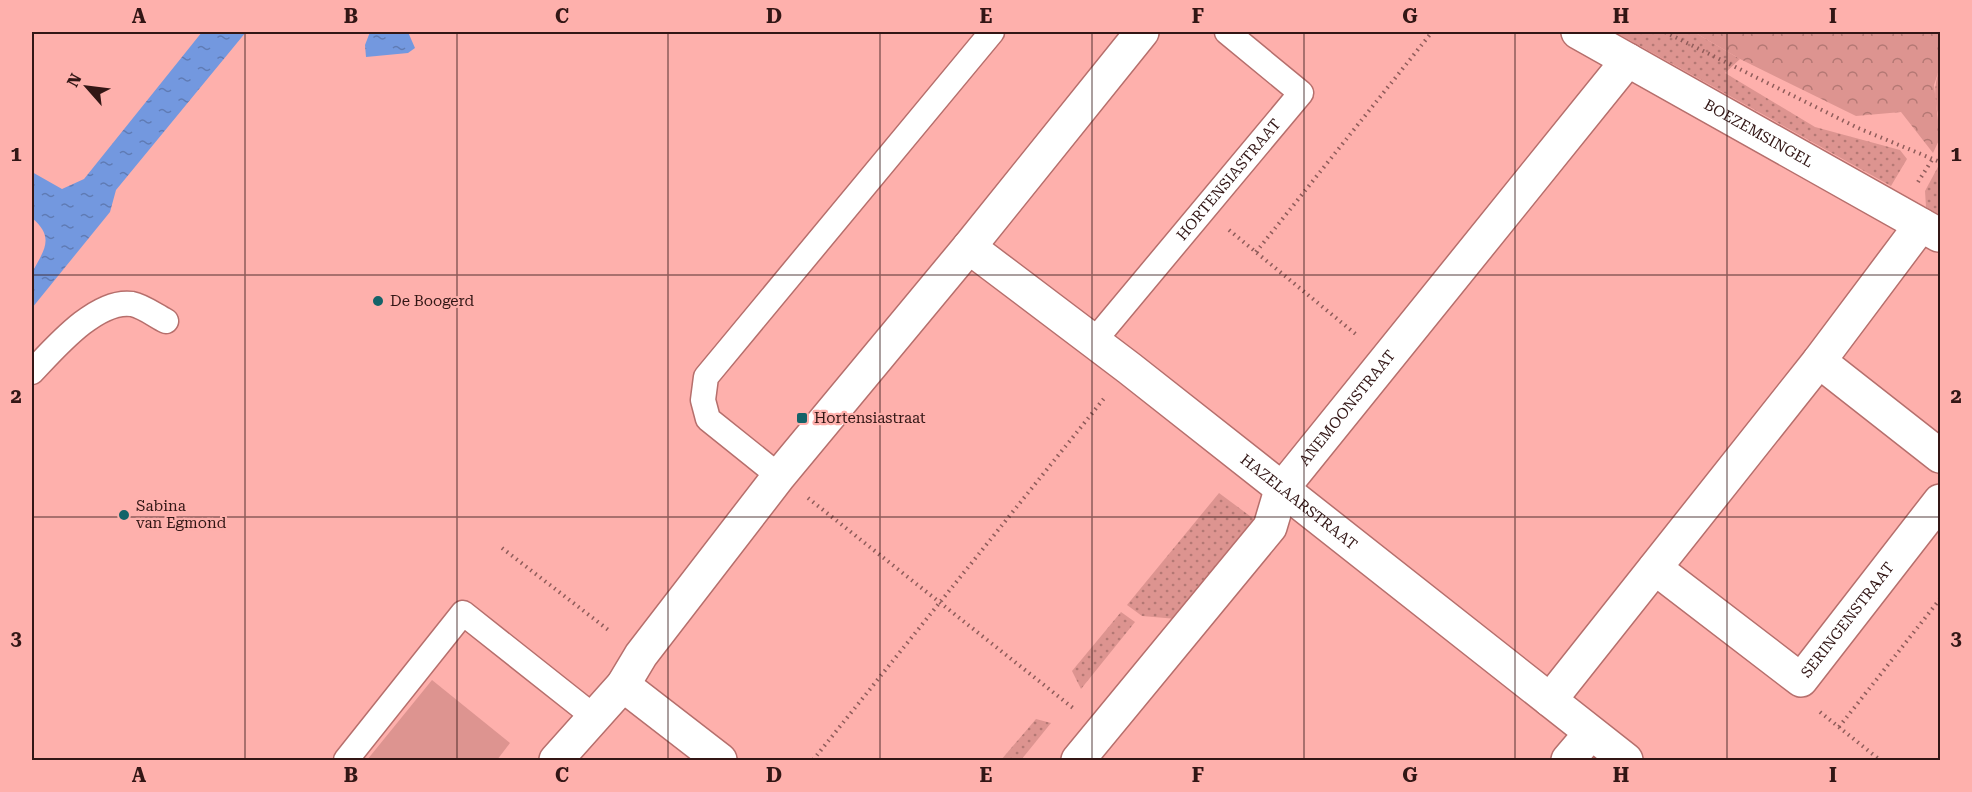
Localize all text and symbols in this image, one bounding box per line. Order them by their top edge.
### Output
text: A [132,4,147,28]
text: B [344,4,358,28]
text: C [555,4,569,28]
text: D [766,4,782,28]
text: E [980,4,993,28]
text: F [1192,4,1204,28]
text: G [1402,4,1418,28]
text: H [1613,4,1629,28]
text: I [1829,4,1837,28]
north arrow [57,57,117,117]
text: N [63,70,85,90]
street label: BOEZEMSINGEL [1701,96,1816,171]
street label: HORTENSIASTRAAT [1173,115,1284,244]
text: 1 [10,142,22,166]
text: 1 [1950,142,1962,166]
place label: De Boogerd [390,292,475,310]
marker: De Boogerd [371,294,385,308]
street label: ANEMOONSTRAAT [1295,347,1399,469]
text: 2 [10,384,22,408]
text: 2 [1950,384,1962,408]
place label: Hortensiastraat [814,409,926,427]
marker: Hortensiastraat [795,411,809,425]
street label: HAZELAARSTRAAT [1237,450,1361,554]
place label: Sabina van Egmond [136,497,227,532]
marker: Sabina van Egmond [117,508,131,522]
street label: SERINGENSTRAAT [1797,559,1898,681]
text: 3 [10,626,22,650]
text: 3 [1950,626,1962,650]
text: A [132,763,147,787]
text: B [344,763,358,787]
text: C [555,763,569,787]
text: D [766,763,782,787]
text: E [980,763,993,787]
text: F [1192,763,1204,787]
text: G [1402,763,1418,787]
text: H [1613,763,1629,787]
text: I [1829,763,1837,787]

